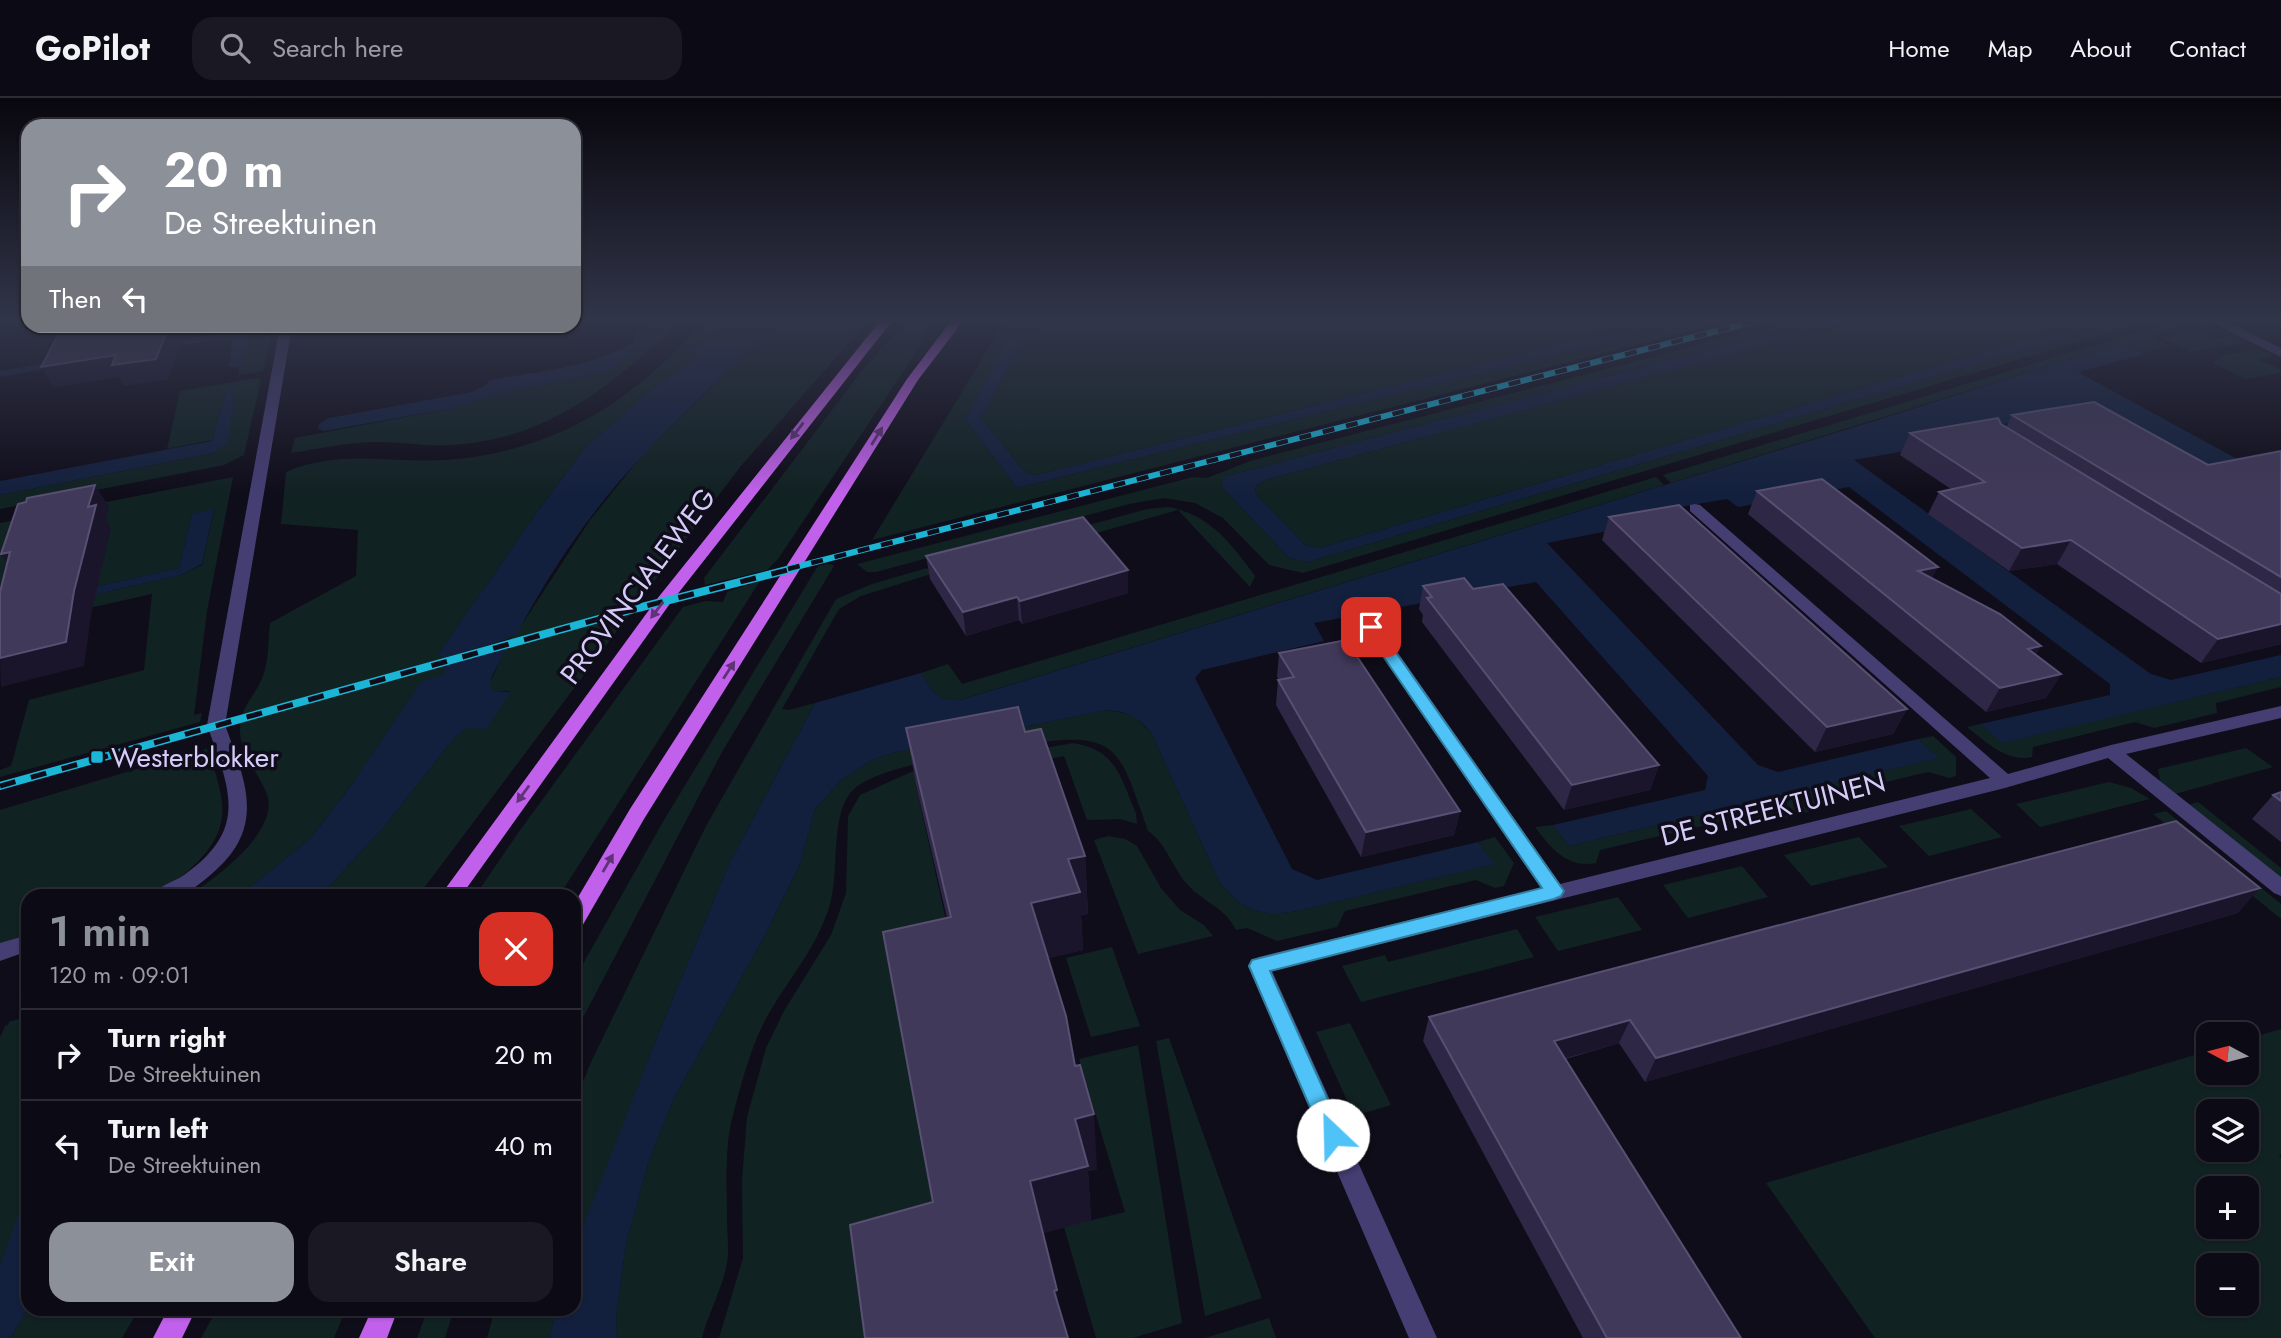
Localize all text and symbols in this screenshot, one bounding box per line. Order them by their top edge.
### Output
search box [192,17,682,80]
text: GoPilot [35,25,150,72]
icon: search [216,29,254,67]
text: Search here [272,29,403,67]
text: Home [1888,31,1950,66]
text: Map [1988,31,2032,66]
text: About [2070,31,2131,66]
text: Contact [2169,31,2246,66]
text: 20 m [164,135,283,205]
icon: right [49,147,140,238]
text: De Streektuinen [164,200,377,246]
text: Then [49,280,102,318]
icon: left [116,280,154,318]
one-way arrow [790,423,805,440]
one-way arrow [870,426,883,446]
street label: PROVINCIALEWEG [550,479,726,693]
pin [1341,597,1401,657]
one-way arrow [649,601,664,619]
icon: arrive [1352,608,1390,646]
one-way arrow [722,660,735,679]
place label: Westerblokker [111,737,279,778]
marker: Westerblokker [89,749,105,765]
street label: DE STREEKTUINEN [1656,761,1890,857]
one-way arrow [516,785,530,803]
one-way arrow [602,853,615,872]
text: 1 min [49,901,151,962]
button: close [479,912,553,986]
text: 120 m · 09:01 [49,958,190,992]
text: Turn right [108,1019,226,1057]
north arrow [2196,1022,2259,1085]
map controls [2196,1022,2259,1316]
icon: right [49,1036,87,1074]
text: 20 m [495,1036,553,1074]
text: De Streektuinen [108,1057,261,1091]
position arrow [1296,1098,1370,1172]
button: layers [2196,1099,2259,1162]
text: Turn left [108,1110,208,1148]
icon: left [49,1127,87,1165]
text: 40 m [494,1127,553,1165]
text: De Streektuinen [108,1148,261,1182]
button: + [2196,1176,2259,1239]
button: Exit [49,1222,294,1302]
button: Share [308,1222,553,1302]
button: − [2196,1253,2259,1316]

